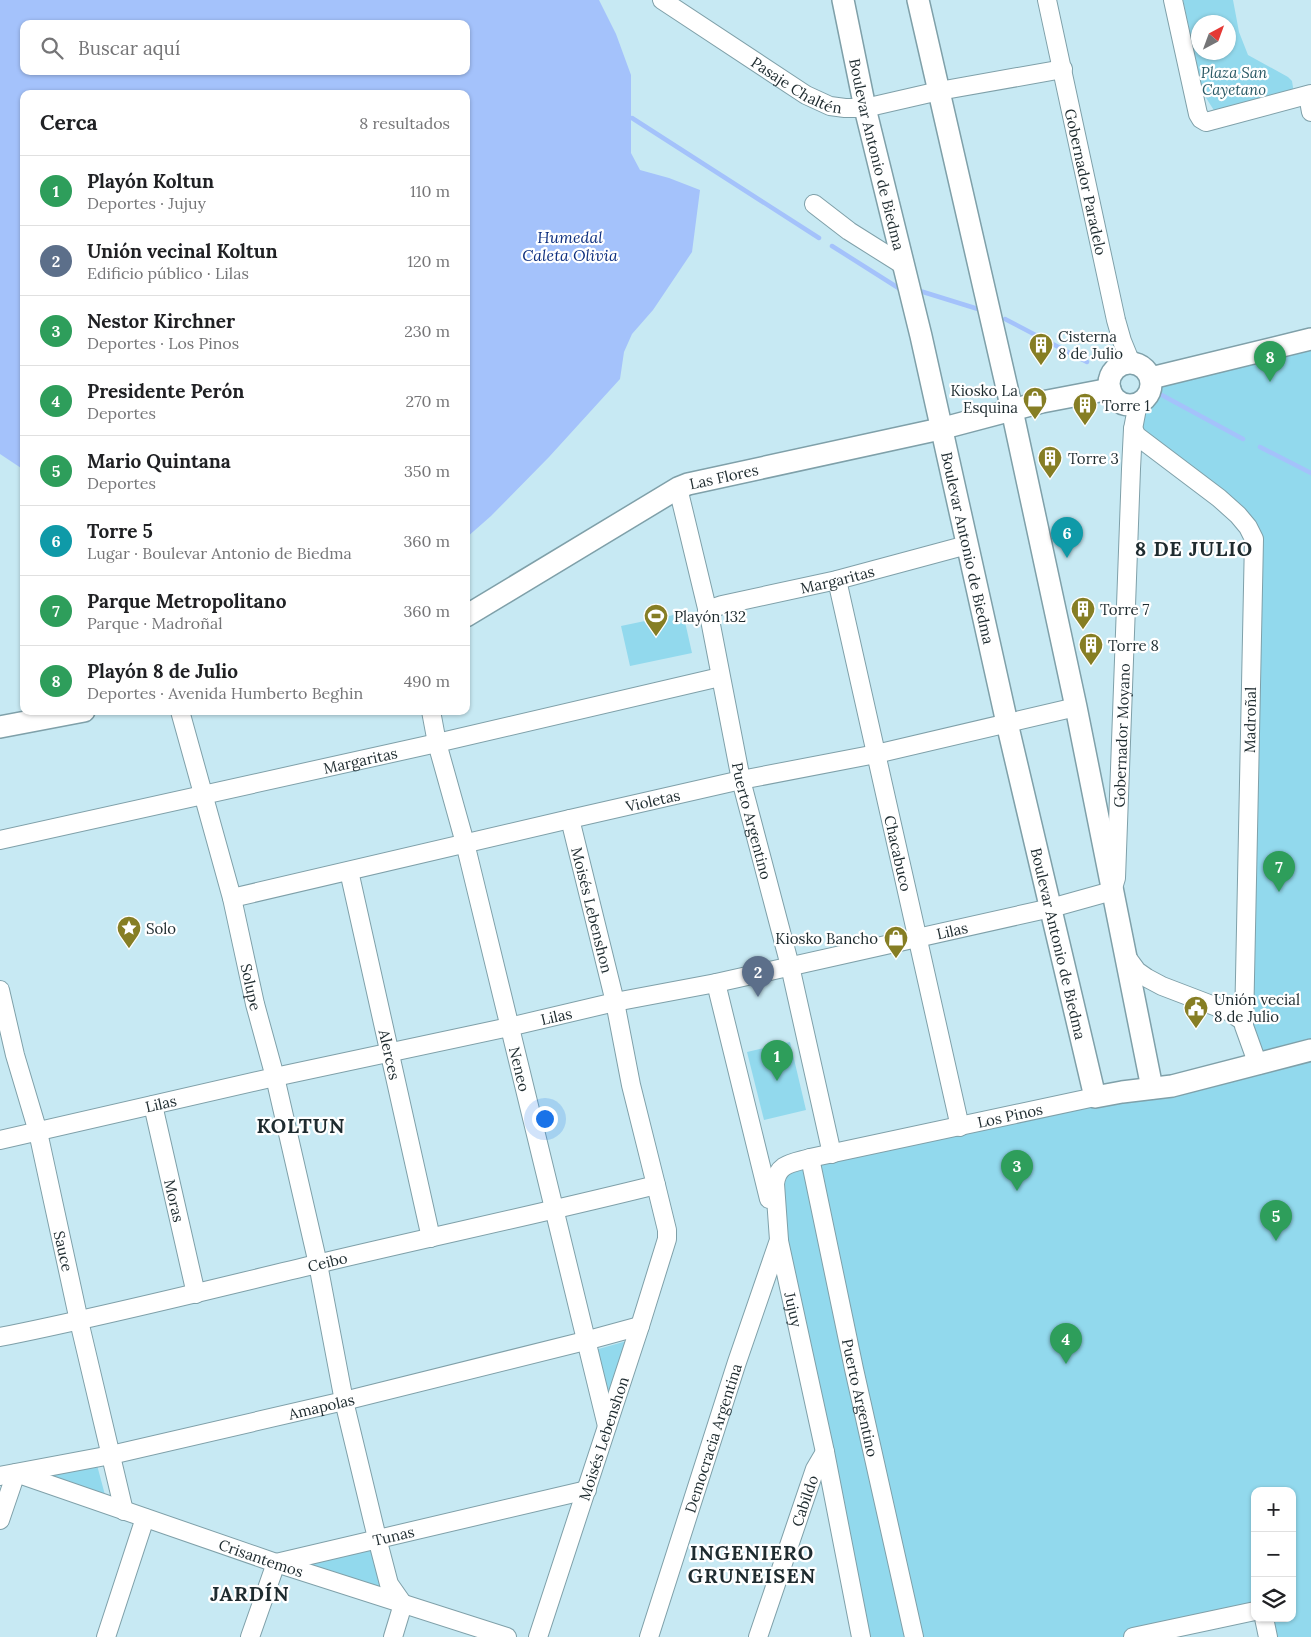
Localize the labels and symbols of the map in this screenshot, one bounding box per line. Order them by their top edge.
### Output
north arrow [1191,15,1236,60]
street label: Pasaje Chaltén [748,52,843,117]
street label: Boulevar Antonio de Biedma [846,57,909,252]
park label: Plaza San Cayetano [1201,63,1268,99]
street label: Gobernador Paradelo [1061,107,1111,257]
water label: Humedal Caleta Olivia [522,227,618,265]
place label: Cisterna 8 de Julio [1058,327,1123,363]
building icon: Cisterna 8 de Julio [1028,332,1054,366]
pin: 8 [1254,341,1286,382]
place label: Kiosko La Esquina [950,381,1018,417]
shop icon: Kiosko La Esquina [1022,386,1048,420]
building icon: Torre 1 [1072,392,1098,426]
place label: Torre 1 [1102,396,1150,415]
building icon: Torre 3 [1037,445,1063,479]
place label: Torre 3 [1068,449,1119,468]
street label: Boulevar Antonio de Biedma [937,450,999,646]
street label: Las Flores [687,459,760,493]
pin: 6 [1051,517,1083,558]
district label: 8 DE JULIO [1135,536,1253,561]
street label: Margaritas [799,561,876,597]
building icon: Torre 7 [1070,596,1096,630]
place label: Torre 7 [1100,600,1150,619]
sports icon: Playón 132 [643,603,669,637]
place label: Playón 132 [674,607,746,626]
building icon: Torre 8 [1078,632,1104,666]
place label: Torre 8 [1108,636,1159,655]
street label: Gobernador Moyano [1109,663,1133,808]
street label: Madroñal [1240,687,1260,753]
street label: Margaritas [321,743,399,777]
street label: Puerto Argentino [728,761,776,882]
street label: Violetas [623,785,682,816]
street label: Chacabuco [881,813,916,893]
street label: Moisés Lebenshon [567,845,617,975]
street label: Boulevar Antonio de Biedma [1027,846,1091,1042]
pin: 7 [1263,851,1295,892]
place icon: Solo [116,915,142,949]
street label: Lilas [935,917,970,943]
place label: Solo [146,919,176,938]
shop icon: Kiosko Bancho [883,925,909,959]
place label: Kiosko Bancho [775,929,878,948]
pin: 2 [742,956,774,997]
street label: Solupe [237,962,266,1012]
place label: Unión vecial 8 de Julio [1214,990,1300,1026]
public building icon: Unión vecial 8 de Julio [1183,995,1209,1029]
street label: Lilas [539,1003,574,1029]
street label: Alerces [375,1027,405,1081]
pin: 1 [761,1040,793,1081]
street label: Neneo [505,1045,535,1093]
street label: Lilas [143,1090,178,1116]
street label: Los Pinos [975,1099,1044,1131]
your location [532,1106,558,1132]
district label: KOLTUN [256,1113,346,1138]
pin: 3 [1001,1150,1033,1191]
street label: Moras [161,1177,189,1224]
pin: 5 [1260,1200,1292,1241]
street label: Sauce [50,1229,77,1273]
street label: Ceibo [306,1248,349,1275]
street label: Jujuy [781,1289,807,1329]
pin: 4 [1050,1323,1082,1364]
street label: Puerto Argentino [838,1337,883,1459]
street label: Democracia Argentina [680,1361,746,1515]
street label: Moisés Lebenshon [574,1374,632,1503]
street label: Amapolas [286,1389,356,1423]
street label: Cabildo [787,1472,822,1529]
street label: Tunas [371,1521,416,1550]
street label: Crisantemos [216,1534,306,1581]
district label: INGENIERO GRUNEISEN [688,1540,816,1588]
district label: JARDÍN [210,1581,290,1606]

